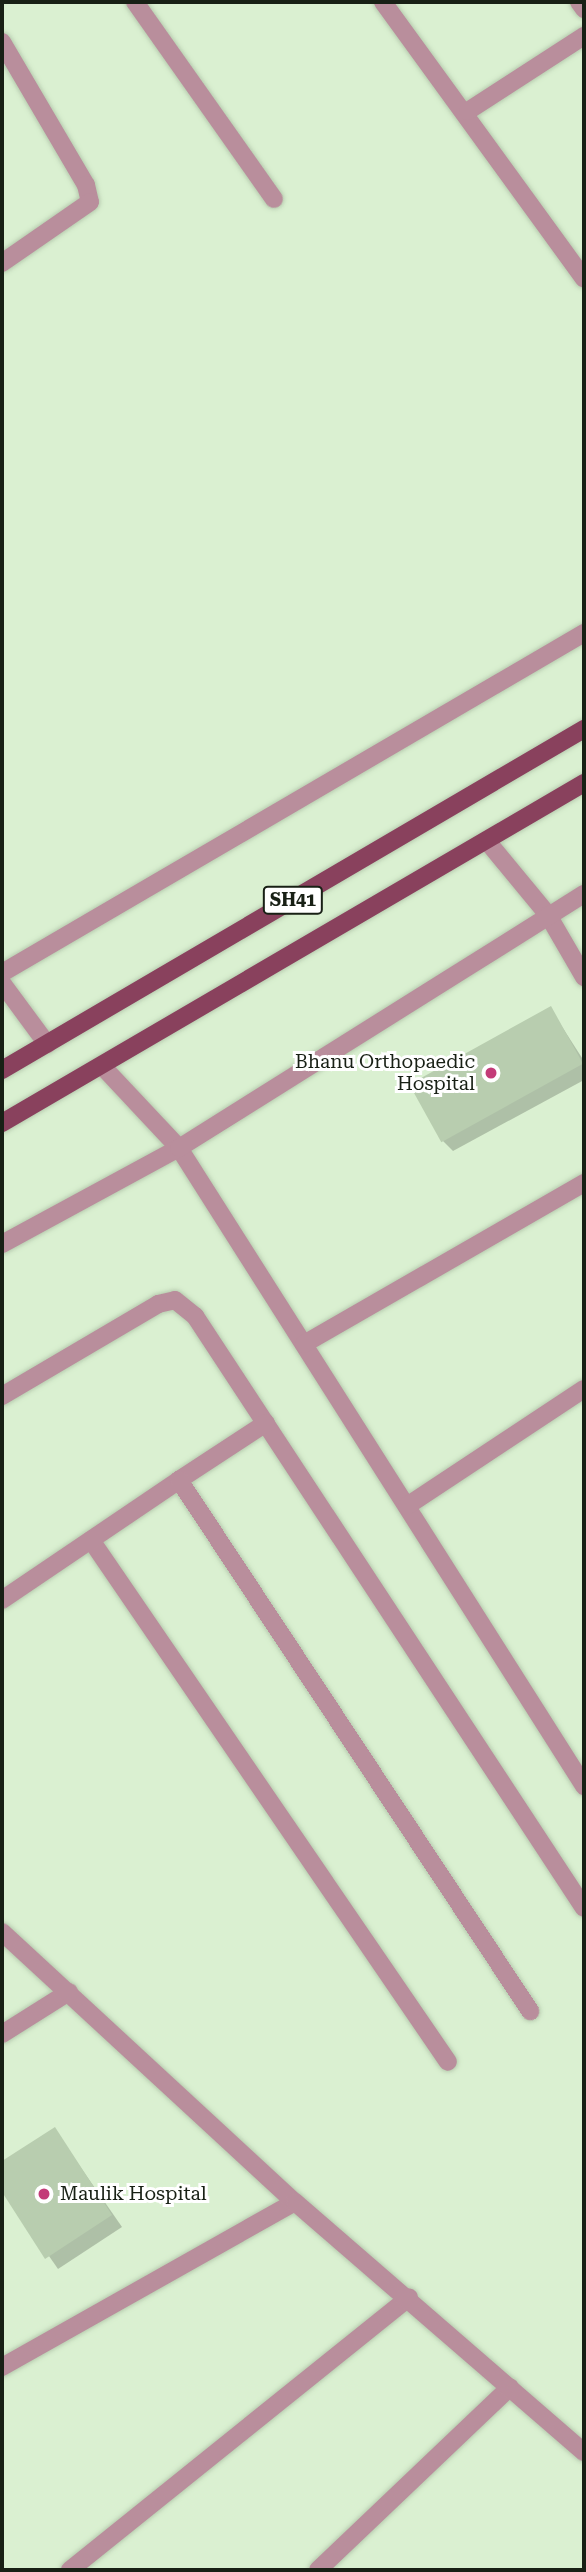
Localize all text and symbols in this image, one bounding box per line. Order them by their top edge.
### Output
road number: SH41 [262,886,324,915]
place label: Bhanu Orthopaedic Hospital [295,1051,475,1095]
marker: Bhanu Orthopaedic Hospital [481,1063,501,1083]
place label: Maulik Hospital [60,2183,207,2205]
marker: Maulik Hospital [34,2184,54,2204]

